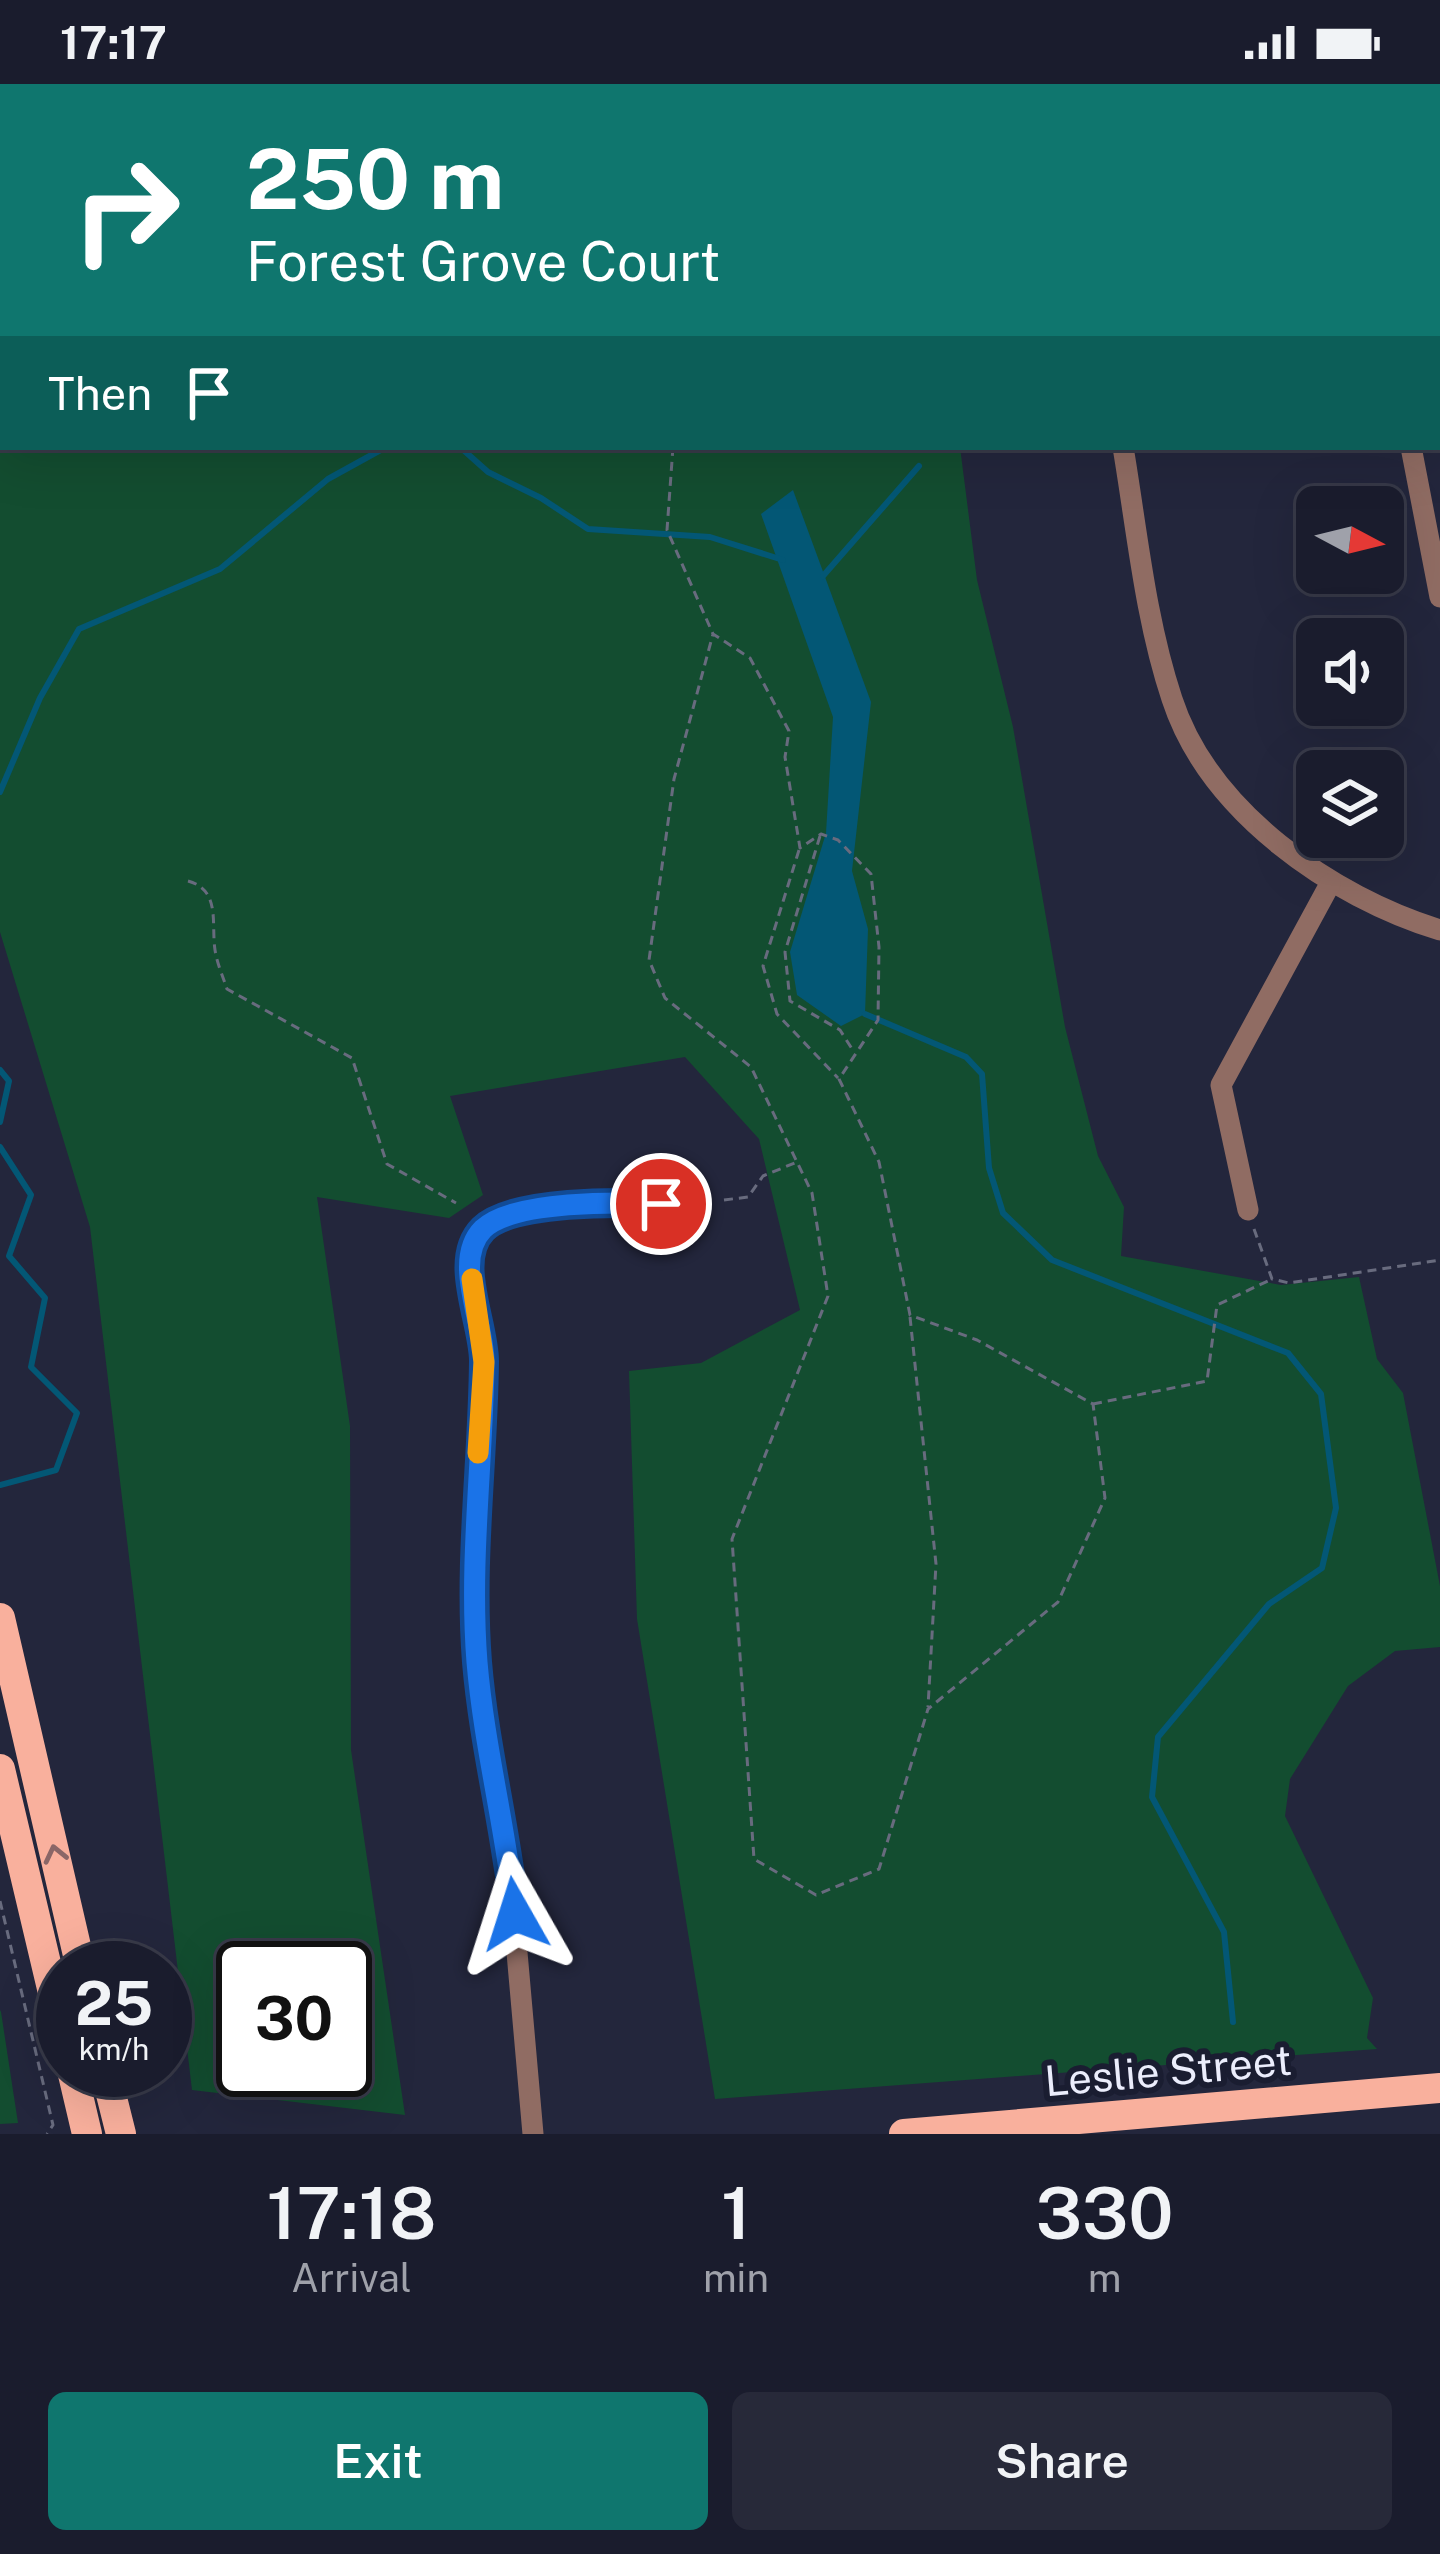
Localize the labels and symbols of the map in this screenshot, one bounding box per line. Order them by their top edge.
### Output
north arrow [1296,486,1404,594]
pin [610,1153,712,1255]
one-way arrow [44,1845,69,1865]
position arrow [452,1851,578,1977]
speed limit sign: 30 [216,1941,372,2097]
street label: Leslie Street [1043,2035,1293,2105]

